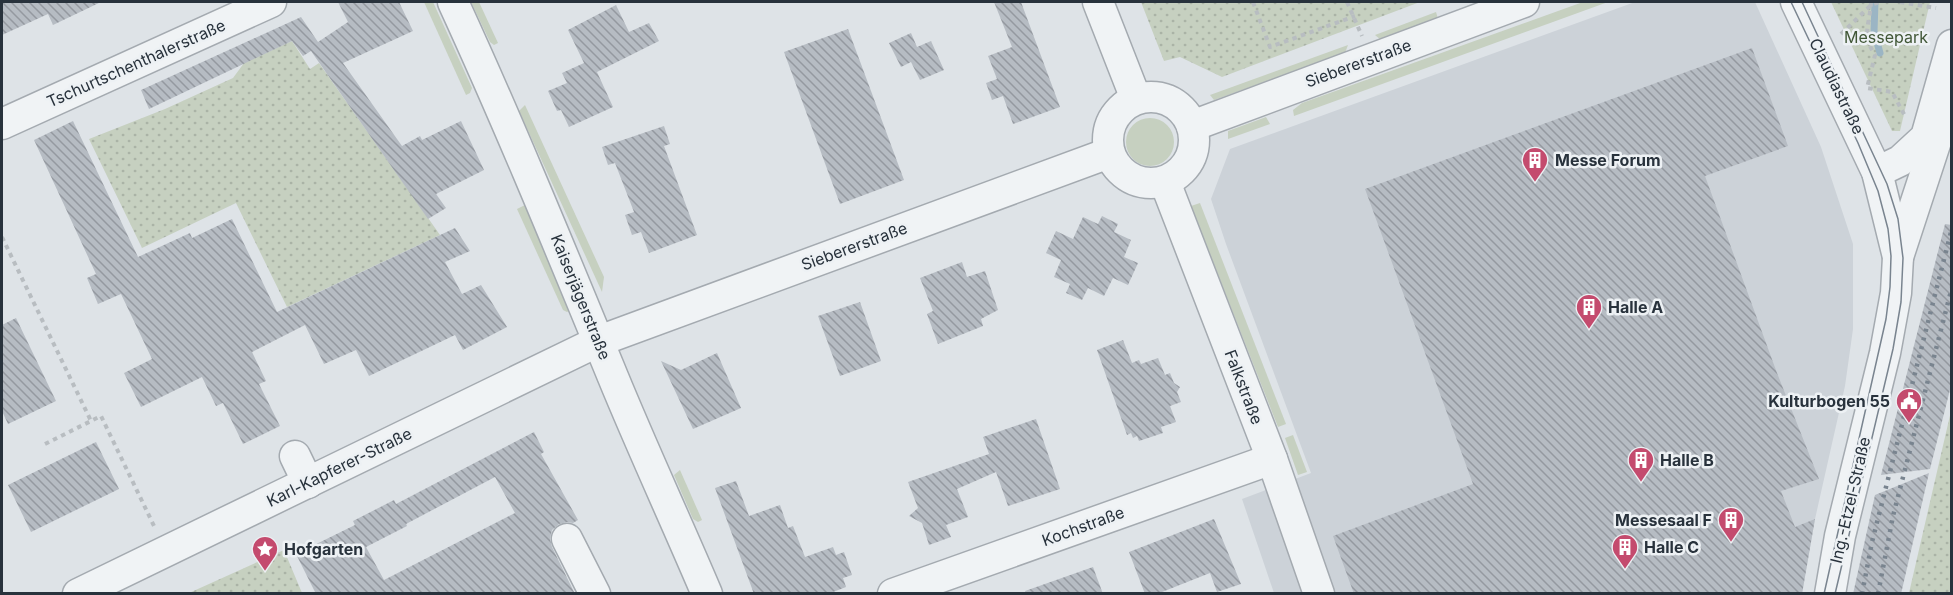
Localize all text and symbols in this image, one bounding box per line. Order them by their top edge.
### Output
street label: Tschurtschenthalerstraße [43,14,229,112]
park label: Messepark [1844,27,1928,47]
street label: Siebererstraße [1302,35,1414,91]
street label: Claudiastraße [1805,35,1869,137]
building icon: Messe Forum [1520,145,1550,183]
place label: Messe Forum [1555,150,1661,170]
street label: Siebererstraße [798,218,910,274]
street label: Kaiserjägerstraße [547,231,615,363]
building icon: Halle A [1574,292,1604,330]
place label: Halle A [1608,297,1663,317]
street label: Falkstraße [1221,347,1267,427]
public building icon: Kulturbogen 55 [1894,386,1924,424]
place label: Kulturbogen 55 [1768,391,1890,411]
street label: Karl-Kapferer-Straße [263,423,415,511]
street label: Ing.-Etzel-Straße [1826,435,1874,565]
building icon: Halle B [1626,445,1656,483]
place label: Halle B [1660,450,1714,470]
street label: Kochstraße [1039,502,1127,550]
building icon: Messesaal F [1716,505,1746,543]
place label: Messesaal F [1615,510,1712,530]
building icon: Halle C [1610,532,1640,570]
place icon: Hofgarten [250,534,280,572]
place label: Halle C [1644,537,1699,557]
place label: Hofgarten [284,539,363,559]

